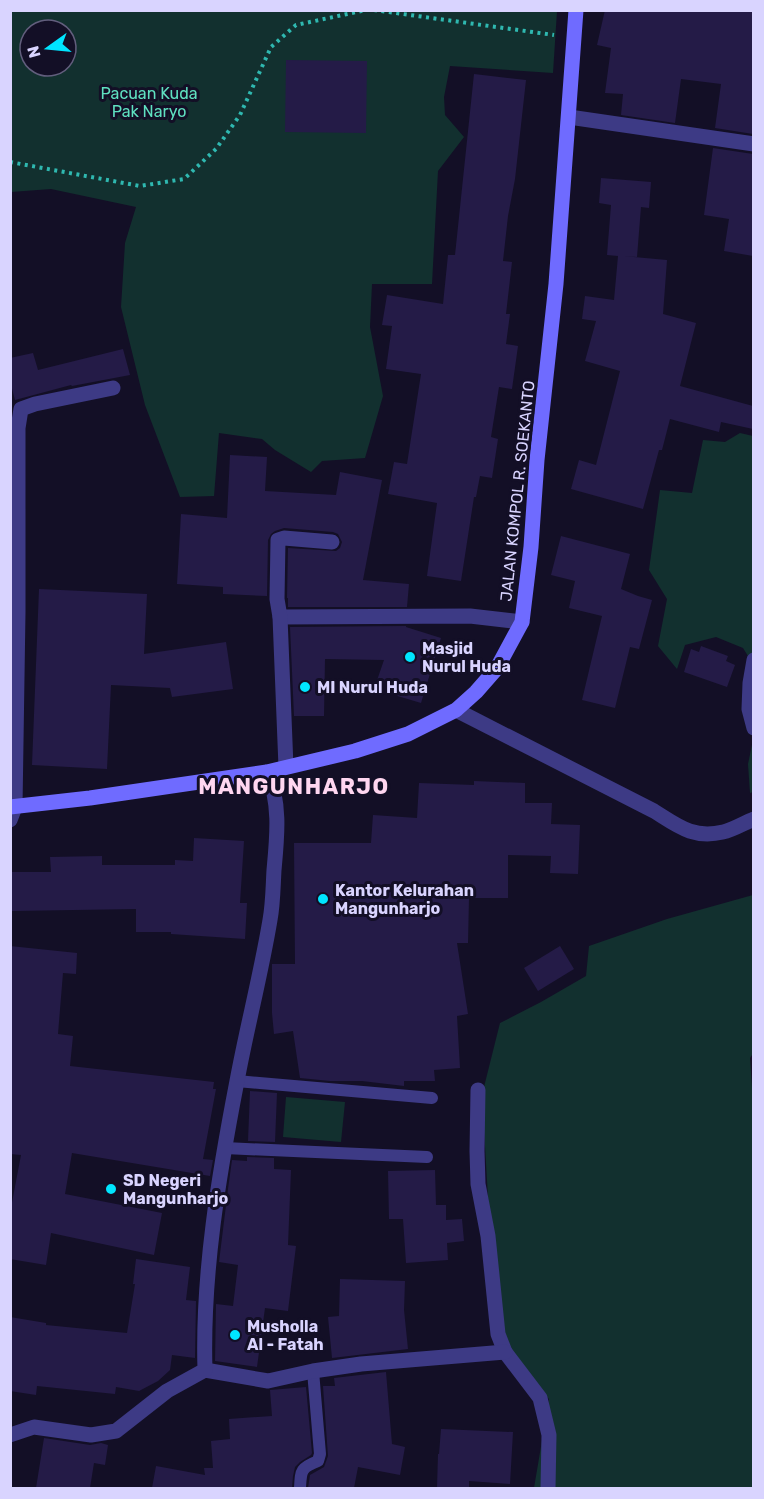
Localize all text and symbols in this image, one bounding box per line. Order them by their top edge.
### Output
north arrow [18,18,78,78]
text: N [23,44,45,60]
park label: Pacuan Kuda Pak Naryo [100,84,198,121]
street label: JALAN KOMPOL R. SOEKANTO [496,380,539,602]
place label: Masjid Nurul Huda [422,639,511,676]
marker: Masjid Nurul Huda [403,650,417,664]
place label: MI Nurul Huda [317,678,428,697]
marker: MI Nurul Huda [298,680,312,694]
district label: MANGUNHARJO [198,773,390,800]
place label: Kantor Kelurahan Mangunharjo [335,881,474,918]
marker: Kantor Kelurahan Mangunharjo [316,892,330,906]
place label: SD Negeri Mangunharjo [123,1171,229,1208]
marker: SD Negeri Mangunharjo [104,1182,118,1196]
place label: Musholla Al - Fatah [247,1317,324,1354]
marker: Musholla Al - Fatah [228,1328,242,1342]

